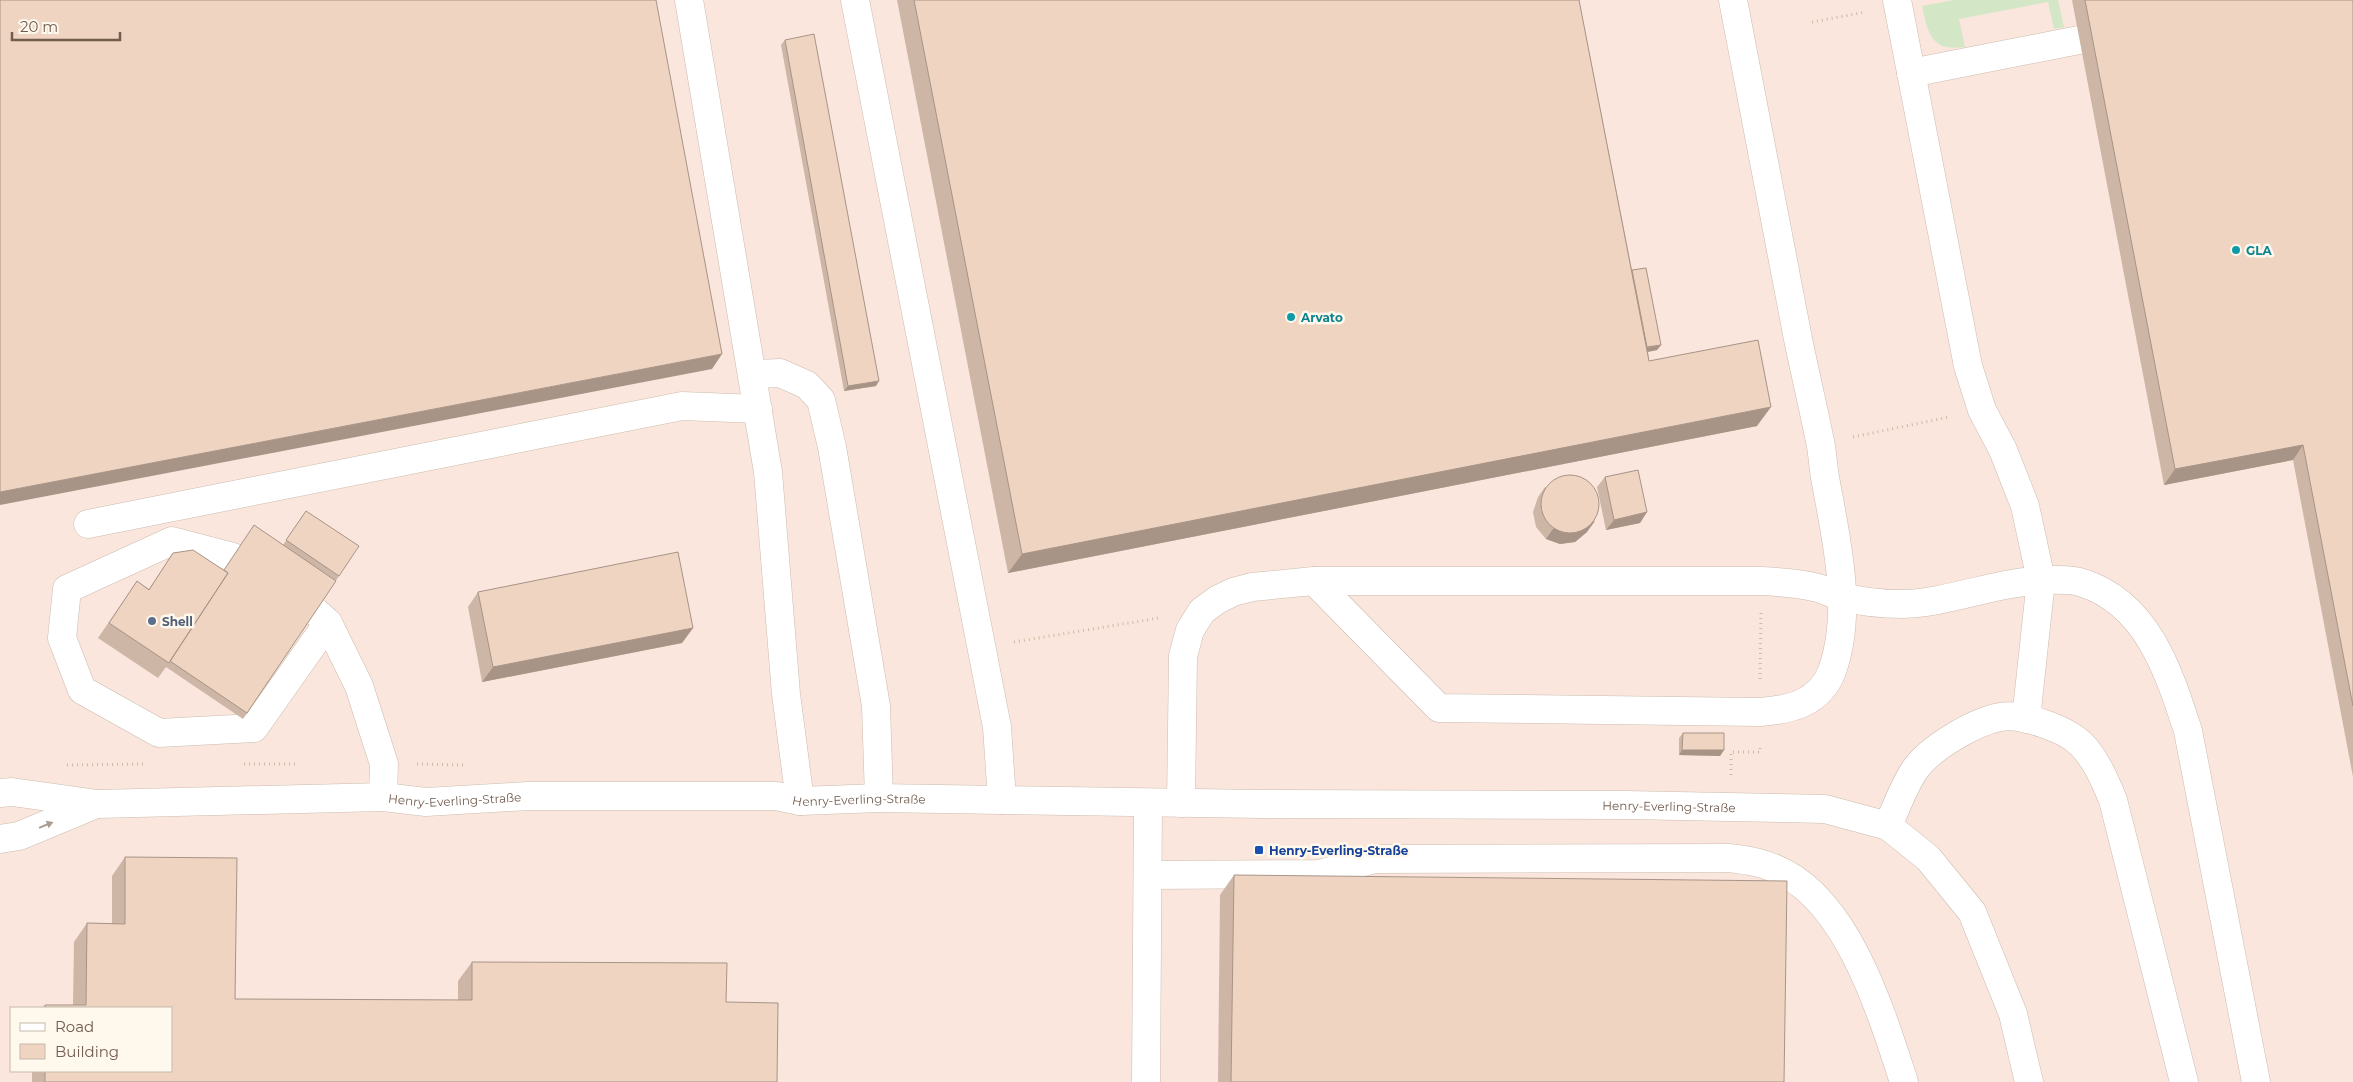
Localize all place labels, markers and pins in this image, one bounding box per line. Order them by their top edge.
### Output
place label: GLA [2246,243,2273,258]
marker: GLA [2230,244,2242,256]
place label: Arvato [1300,310,1343,325]
marker: Arvato [1285,311,1297,323]
place label: Shell [162,614,193,629]
marker: Shell [146,615,158,627]
place label: Henry-Everling-Straße [1269,843,1409,858]
marker: Henry-Everling-Straße [1253,844,1265,856]

